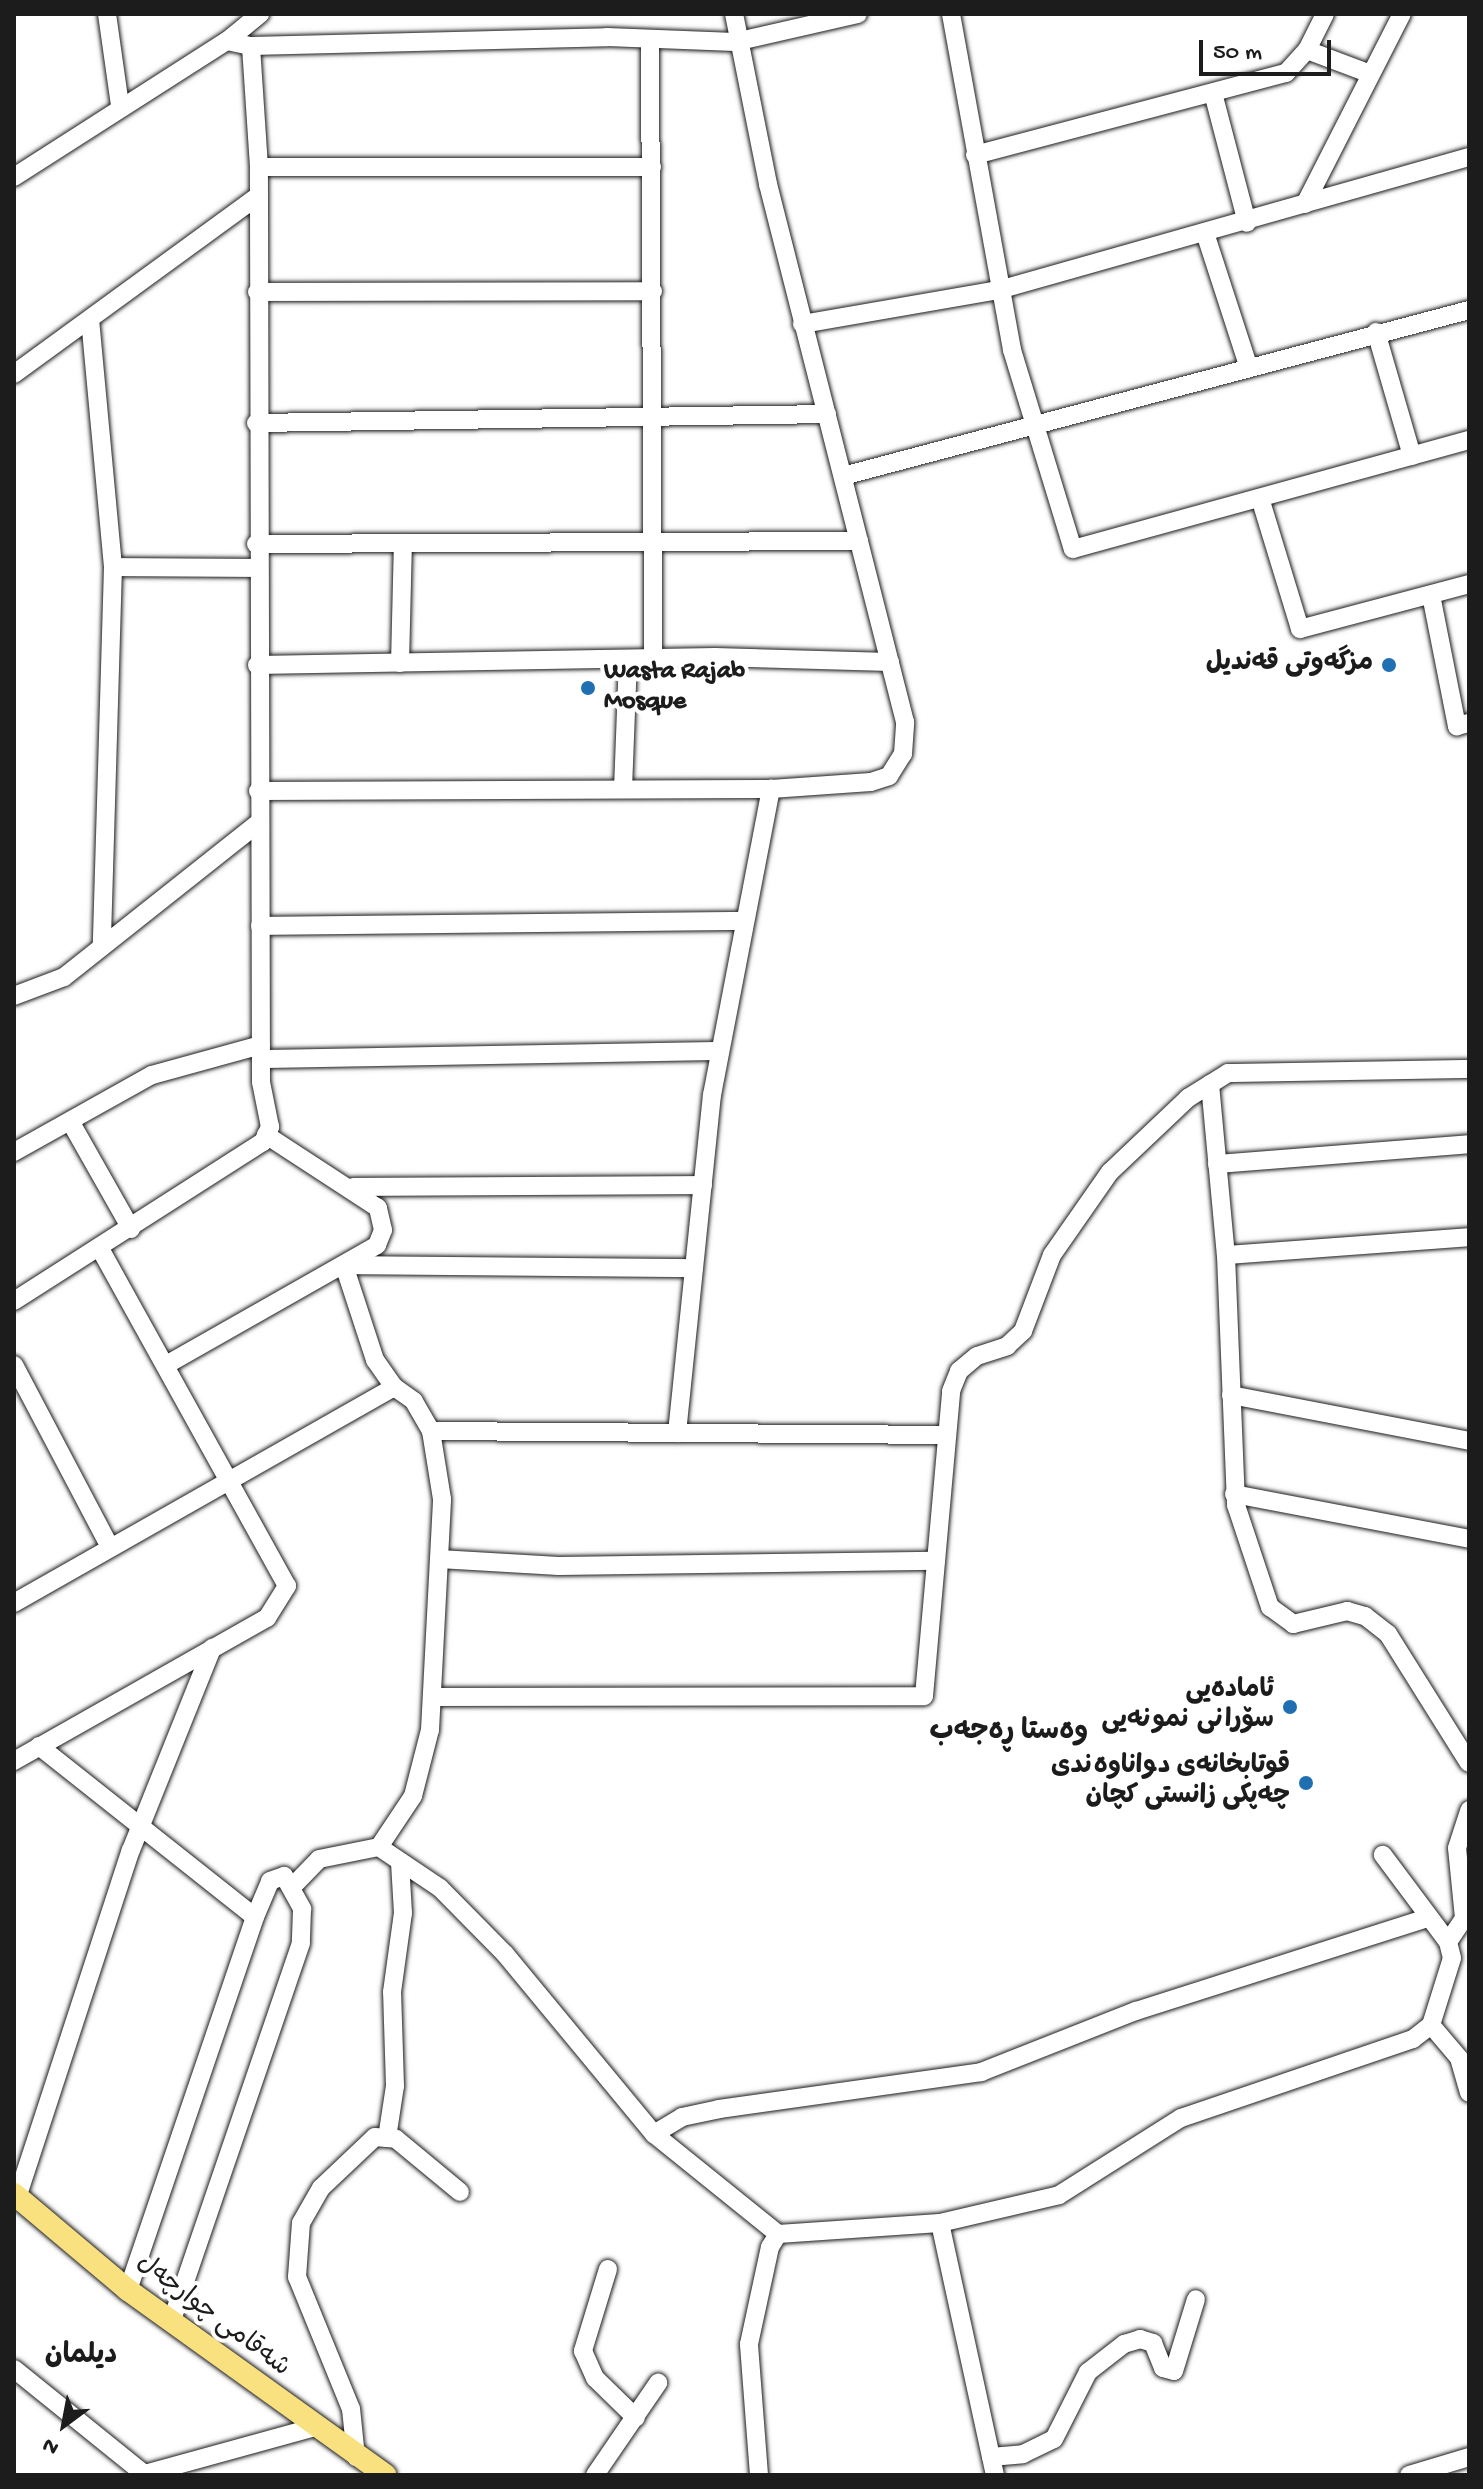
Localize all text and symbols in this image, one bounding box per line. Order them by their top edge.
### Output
scale bar [1203,24,1335,74]
text: 50 m [1213,39,1262,68]
place label: مزگەوتی قەندیل [1206,649,1373,681]
marker: مزگەوتی قەندیل [1380,656,1398,674]
place label: Wasta Rajab Mosque [604,657,745,718]
marker: Wasta Rajab Mosque [579,679,597,697]
place label: ئامادەیی سۆرانی نمونەیی [1102,1676,1274,1738]
marker: ئامادەیی سۆرانی نمونەیی [1281,1698,1299,1716]
district label: وەستا ڕەجەب [930,1716,1088,1750]
place label: قوتابخانەی دواناوەندی چەپکی زانستی کچان [1051,1752,1290,1814]
marker: قوتابخانەی دواناوەندی چەپکی زانستی کچان [1297,1774,1315,1792]
street label: شەقامی چوارچەل [129,2249,295,2385]
district label: دیلمان [45,2340,117,2374]
north arrow [24,2385,104,2465]
text: N [38,2431,64,2460]

